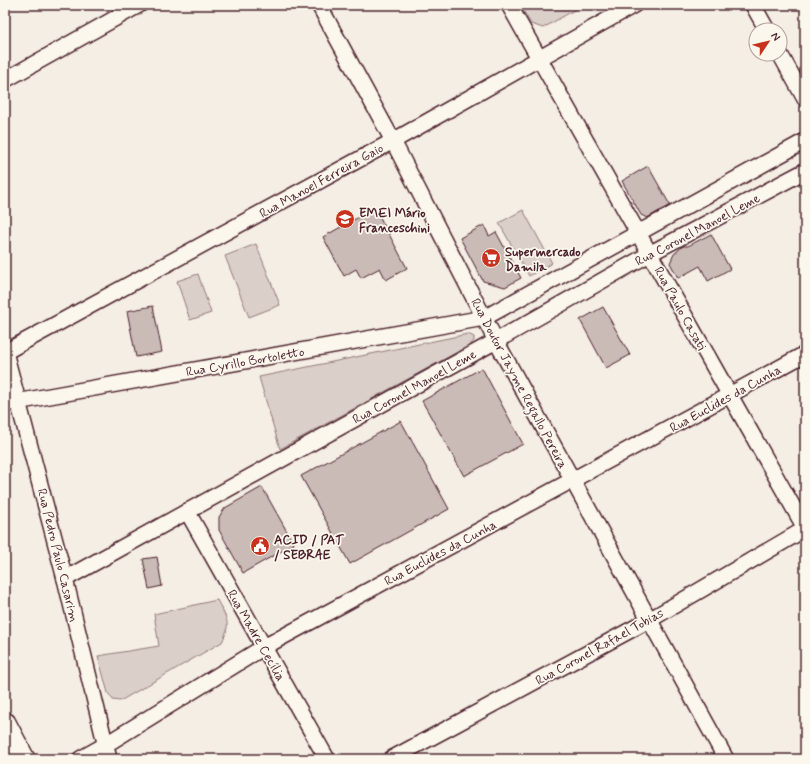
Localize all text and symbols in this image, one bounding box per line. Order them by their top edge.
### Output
north arrow [748,22,788,62]
text: N [768,30,783,44]
street label: Rua Manoel Ferreira Gaio [257,140,387,223]
street label: Rua Coronel Manoel Leme [632,190,763,271]
place label: EMEI Mário Franceschini [359,205,430,237]
school or university icon: EMEI Mário Franceschini [334,208,356,230]
place label: Supermercado Damila [505,244,581,276]
supermarket icon: Supermercado Damila [480,247,502,269]
street label: Rua Paulo Casati [650,264,710,354]
street label: Rua Doutor Jayme Regallo Pereira [465,296,571,473]
street label: Rua Cyrillo Bortoletto [185,344,306,381]
street label: Rua Coronel Manoel Leme [350,346,480,428]
street label: Rua Euclides da Cunha [667,361,785,437]
street label: Rua Pedro Paulo Casarim [33,487,82,624]
street label: Rua Euclides da Cunha [382,516,500,590]
place label: ACID / PAT / SEBRAE [274,532,345,564]
public building icon: ACID / PAT / SEBRAE [249,535,271,557]
street label: Rua Madre Cecília [223,587,289,685]
street label: Rua Coronel Rafael Tobias [533,605,667,690]

